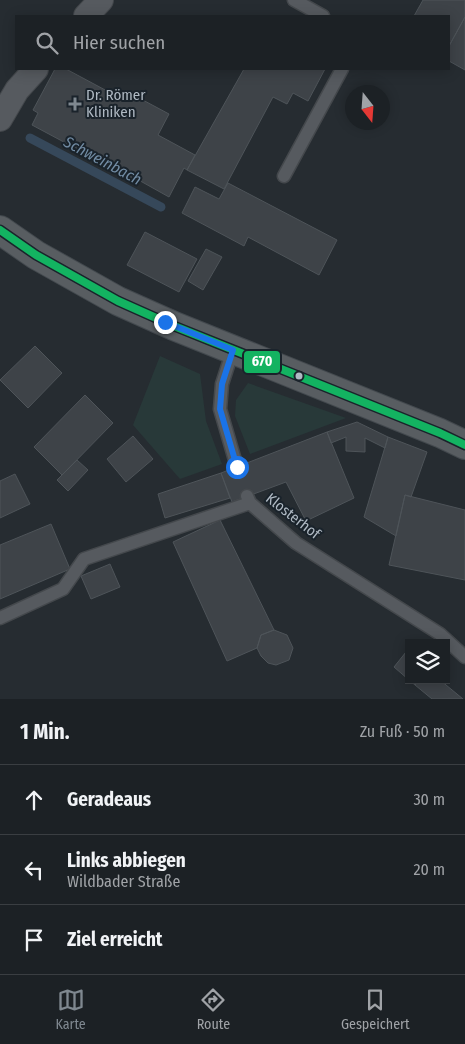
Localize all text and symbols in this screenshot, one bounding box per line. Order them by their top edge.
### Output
search box [15,15,450,70]
icon: search [33,29,61,57]
text: Hier suchen [73,31,165,54]
north arrow [345,85,390,130]
place label: Dr. Römer Kliniken [86,86,146,121]
marker: Dr. Römer Kliniken [68,97,82,111]
water label: Schweinbach [60,132,145,189]
route end [154,311,177,334]
line badge: 670 [243,350,281,374]
text: 670 [252,353,273,370]
unlabelled marker [294,371,304,381]
route start [226,456,249,479]
street label: Klosterhof [262,489,325,544]
map controls [405,639,450,684]
button: layers [405,639,450,684]
text: 1 Min. [20,719,70,745]
text: Zu Fuß · 50 m [360,722,445,741]
icon: ahead [20,786,48,814]
text: Geradeaus [67,788,151,811]
text: 30 m [413,790,445,809]
text: Links abbiegen [67,849,186,872]
icon: left [20,856,48,884]
text: 20 m [414,860,445,879]
text: Wildbader Straße [67,872,180,891]
icon: arrive [20,926,48,954]
text: Ziel erreicht [67,928,163,951]
tab: Karte [55,986,86,1033]
tab: Route [197,986,230,1033]
tab: Gespeichert [341,986,410,1033]

